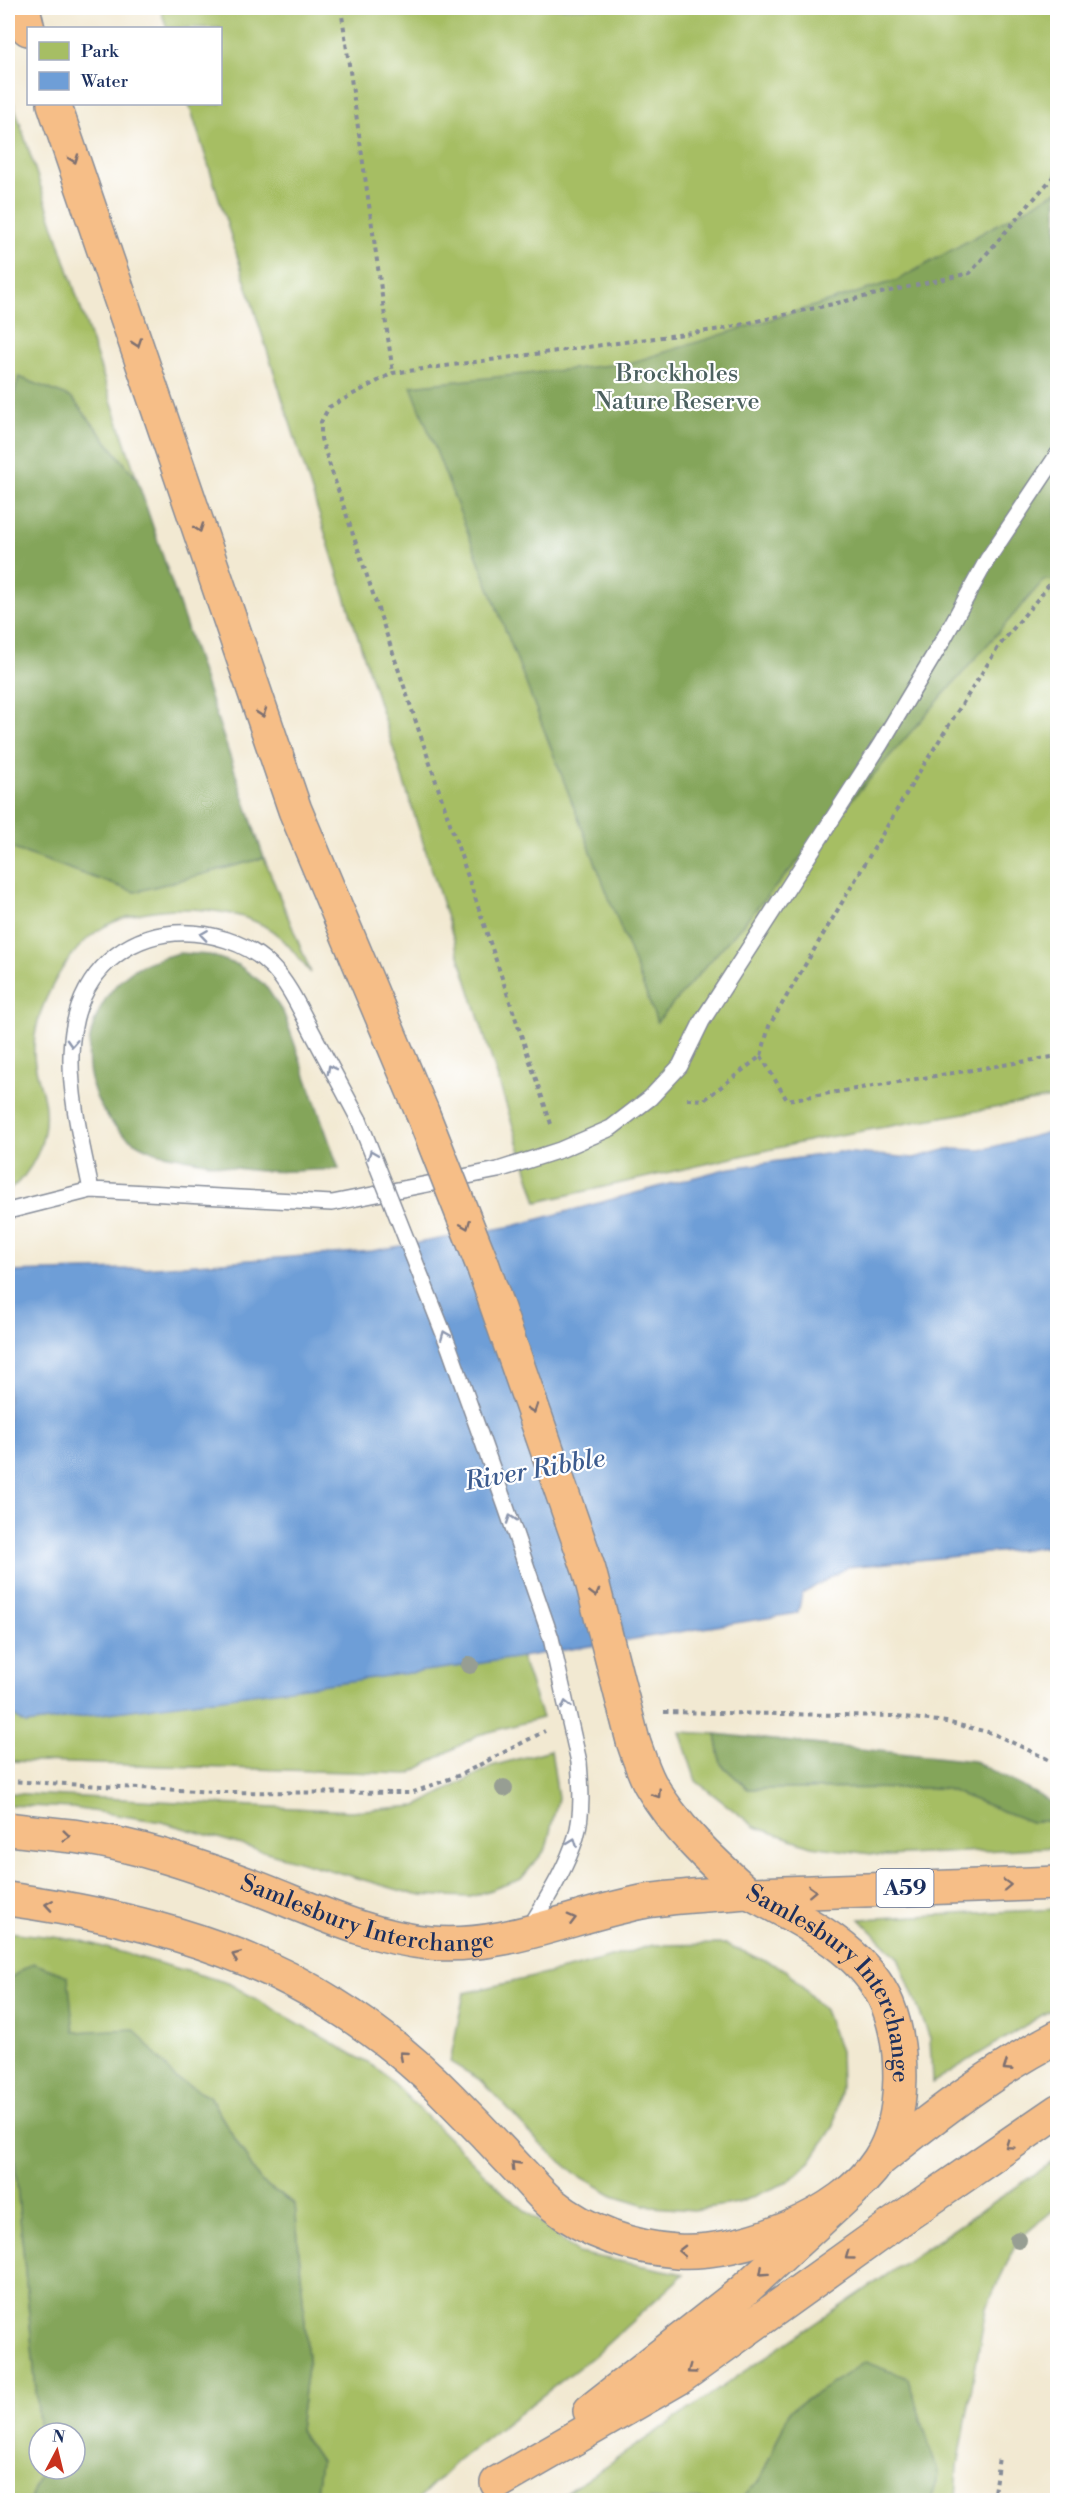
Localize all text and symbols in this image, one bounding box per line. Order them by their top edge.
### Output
legend [27,27,222,105]
text: Park [81,40,120,63]
text: Water [80,70,129,93]
one-way arrow [66,153,79,164]
one-way arrow [129,337,142,348]
park label: Brockholes Nature Reserve [594,359,760,417]
one-way arrow [192,522,205,533]
one-way arrow [255,707,268,717]
one-way arrow [199,930,208,942]
one-way arrow [66,1038,79,1047]
one-way arrow [327,1064,339,1075]
one-way arrow [367,1149,380,1160]
one-way arrow [459,1219,471,1230]
one-way arrow [439,1330,452,1341]
one-way arrow [525,1403,538,1413]
water label: River Ribble [461,1442,608,1498]
one-way arrow [505,1514,518,1525]
one-way arrow [587,1588,600,1598]
one-way arrow [561,1701,574,1711]
one-way arrow [650,1787,661,1798]
one-way arrow [61,1829,70,1841]
one-way arrow [566,1837,578,1848]
street label: Samlesbury Interchange [236,1868,496,1959]
road number: A59 [876,1869,934,1907]
street label: Samlesbury Interchange [741,1878,915,2083]
one-way arrow [1002,1878,1011,1891]
one-way arrow [807,1885,816,1898]
one-way arrow [44,1899,54,1912]
one-way arrow [567,1914,577,1927]
one-way arrow [232,1951,243,1963]
one-way arrow [399,2051,410,2062]
one-way arrow [1003,2060,1014,2071]
one-way arrow [1005,2138,1016,2149]
one-way arrow [511,2161,522,2172]
one-way arrow [678,2244,687,2257]
one-way arrow [845,2249,856,2260]
one-way arrow [759,2265,770,2276]
one-way arrow [687,2363,698,2374]
north arrow [27,2421,87,2481]
text: N [51,2426,67,2448]

